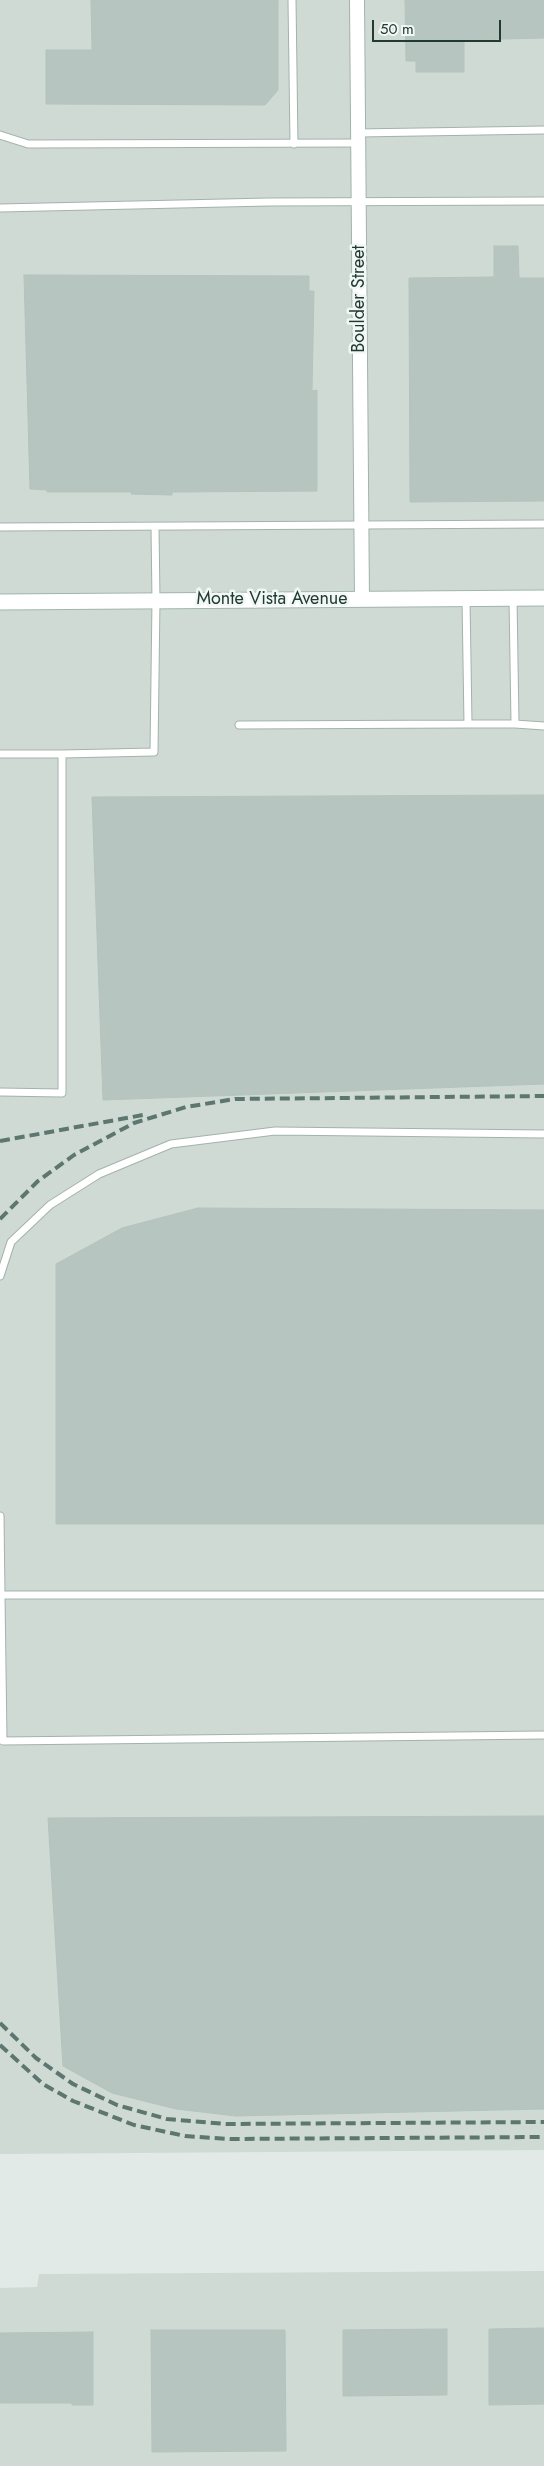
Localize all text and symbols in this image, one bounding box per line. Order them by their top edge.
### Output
scale bar [374,10,503,42]
text: 50 m [380,18,414,40]
street label: Boulder Street [349,245,371,353]
street label: Monte Vista Avenue [196,589,348,611]

